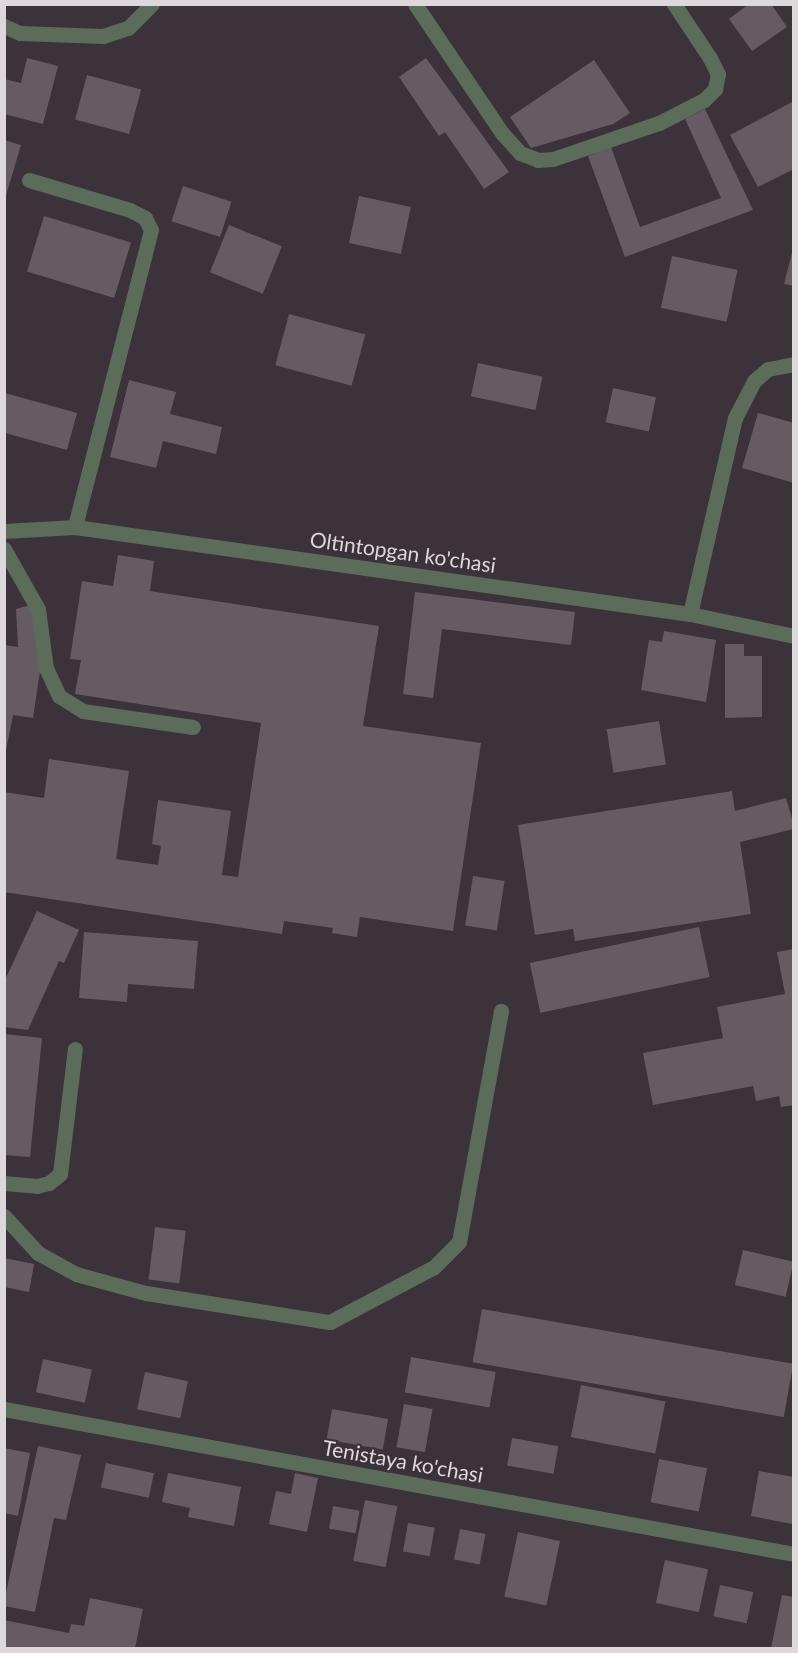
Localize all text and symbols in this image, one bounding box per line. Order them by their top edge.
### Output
street label: Oltintopgan ko'chasi [308,526,498,578]
street label: Tenistaya ko'chasi [321,1434,485,1488]

